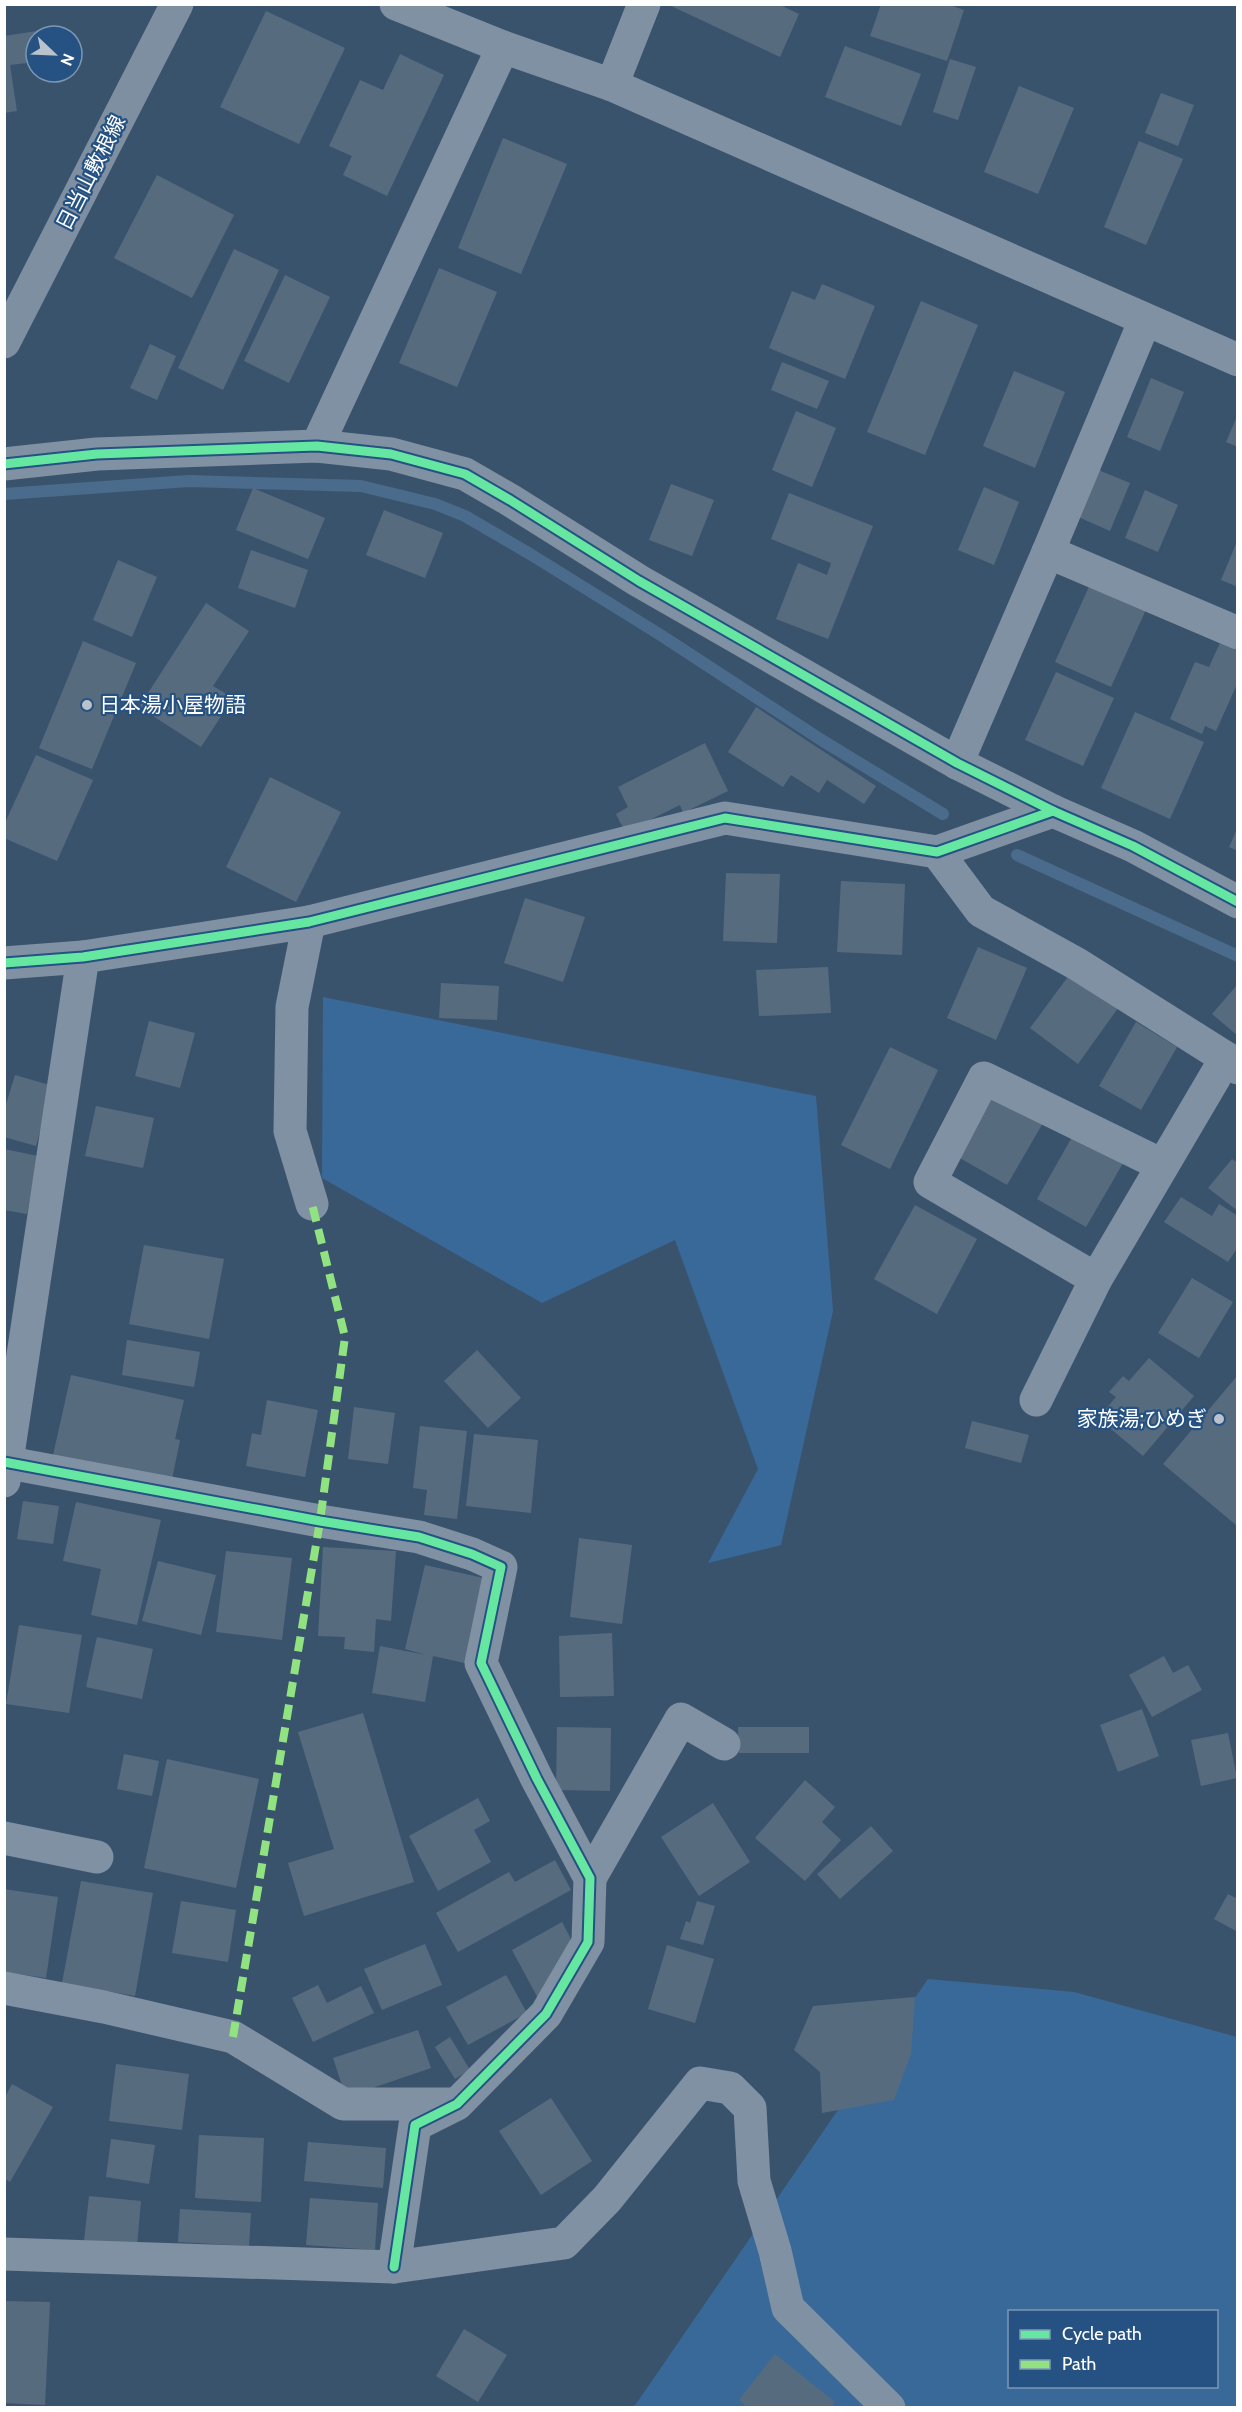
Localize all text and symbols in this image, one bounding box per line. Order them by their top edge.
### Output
north arrow [24,24,84,84]
text: N [56,51,78,69]
street label: 日当山敷根線 [51,111,130,235]
place label: 日本湯小屋物語 [99,692,246,717]
marker: 日本湯小屋物語 [80,698,94,712]
place label: 家族湯;ひめぎ [1076,1406,1207,1431]
marker: 家族湯;ひめぎ [1212,1412,1226,1426]
legend [1008,2310,1218,2388]
text: Cycle path [1062,2323,1142,2345]
text: Path [1062,2353,1096,2375]

